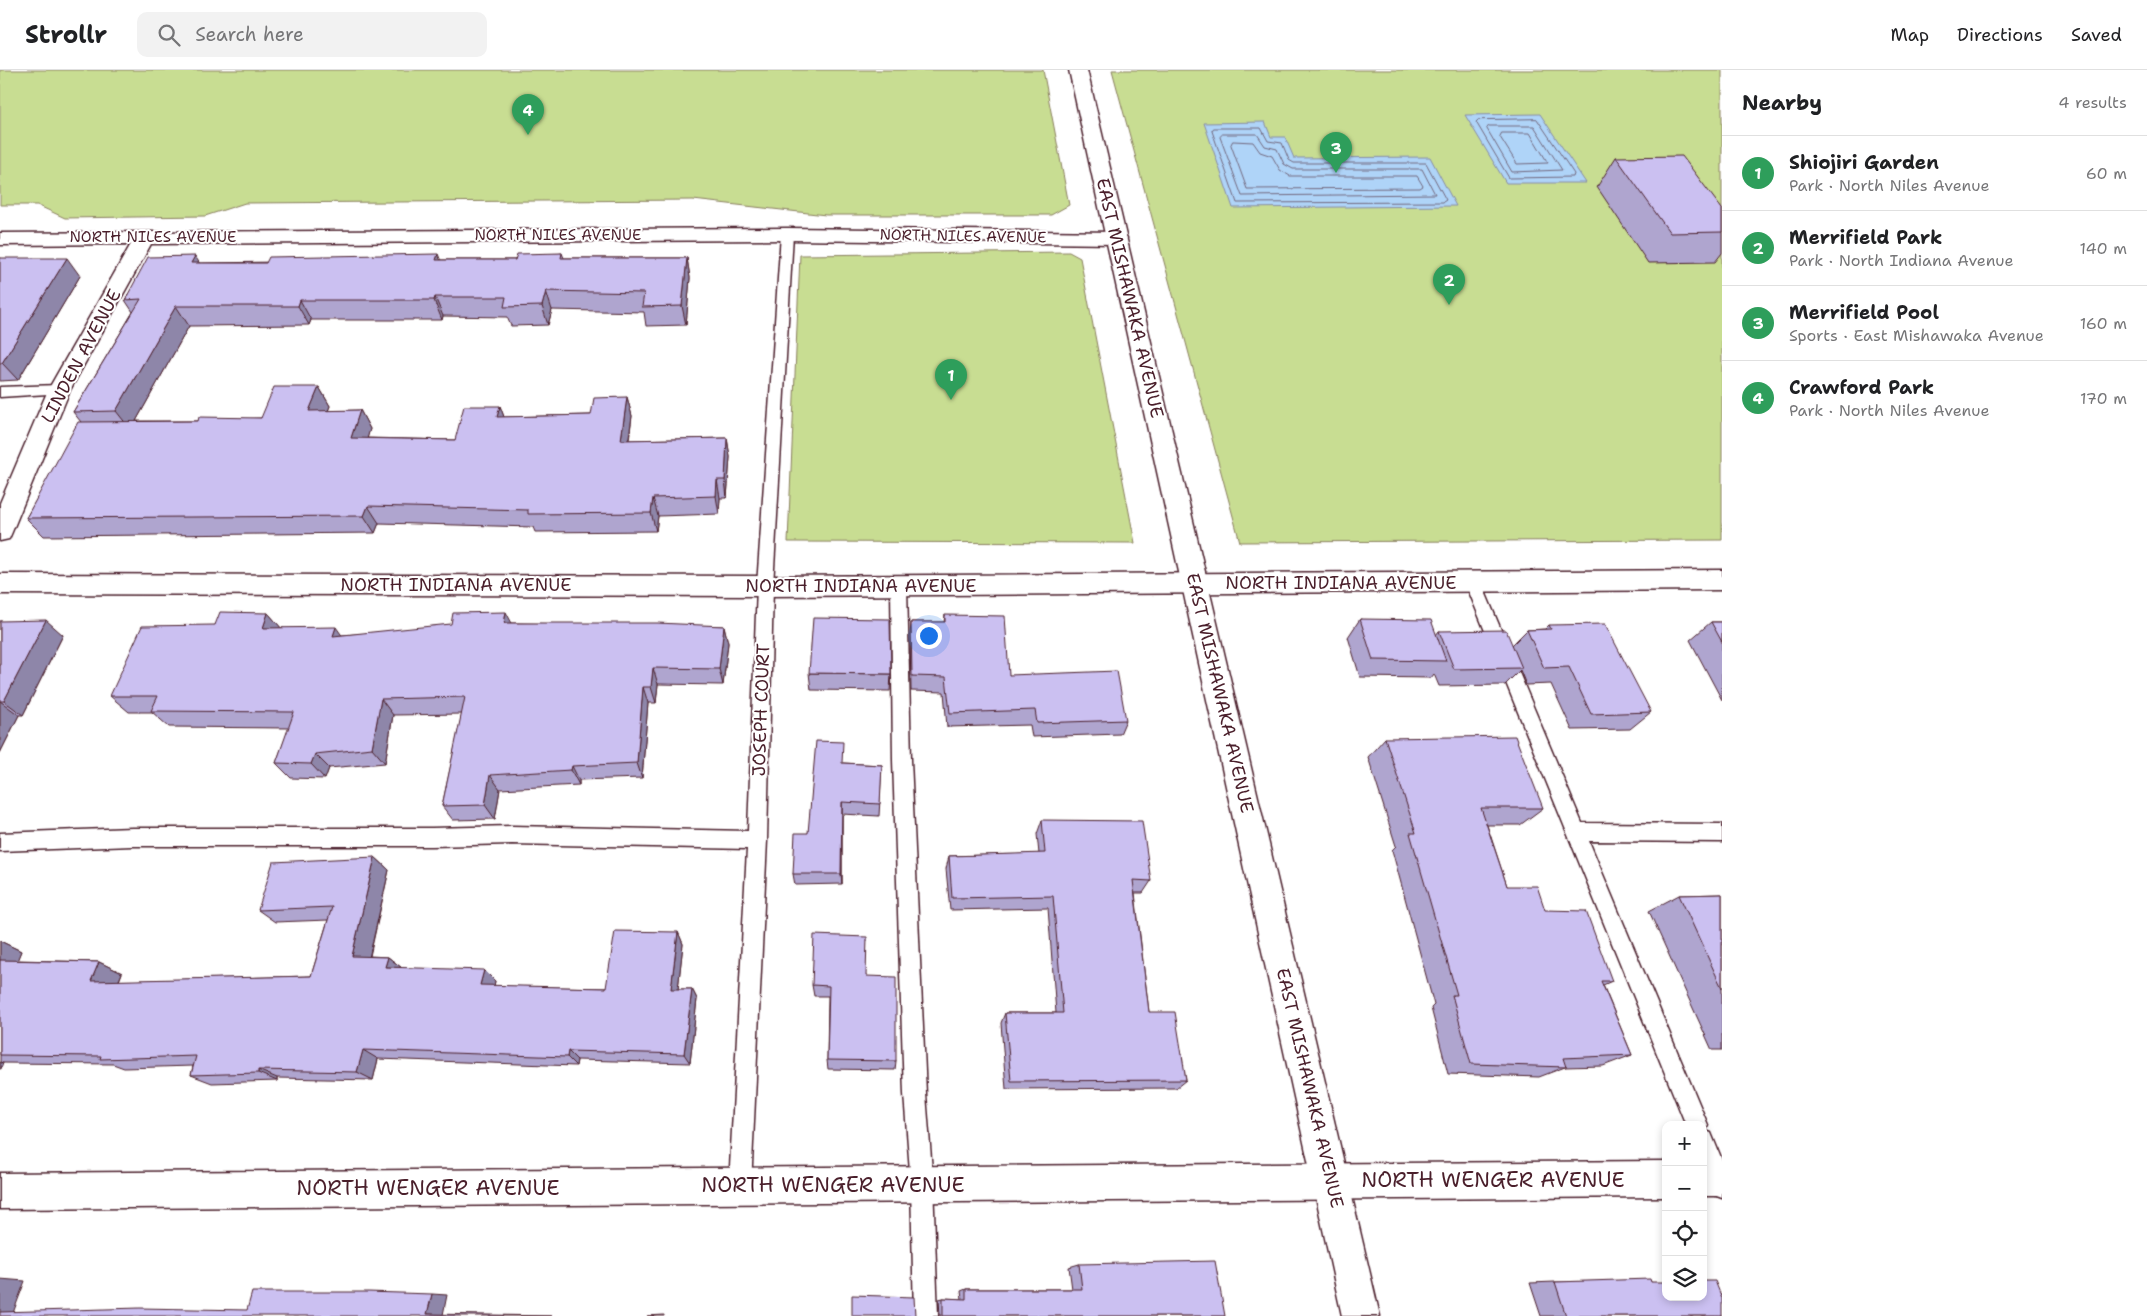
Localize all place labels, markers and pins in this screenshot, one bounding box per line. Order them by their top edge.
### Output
pin: 4 [512,94,544,135]
pin: 3 [1320,132,1352,173]
pin: 2 [1433,264,1465,305]
pin: 1 [935,359,967,400]

